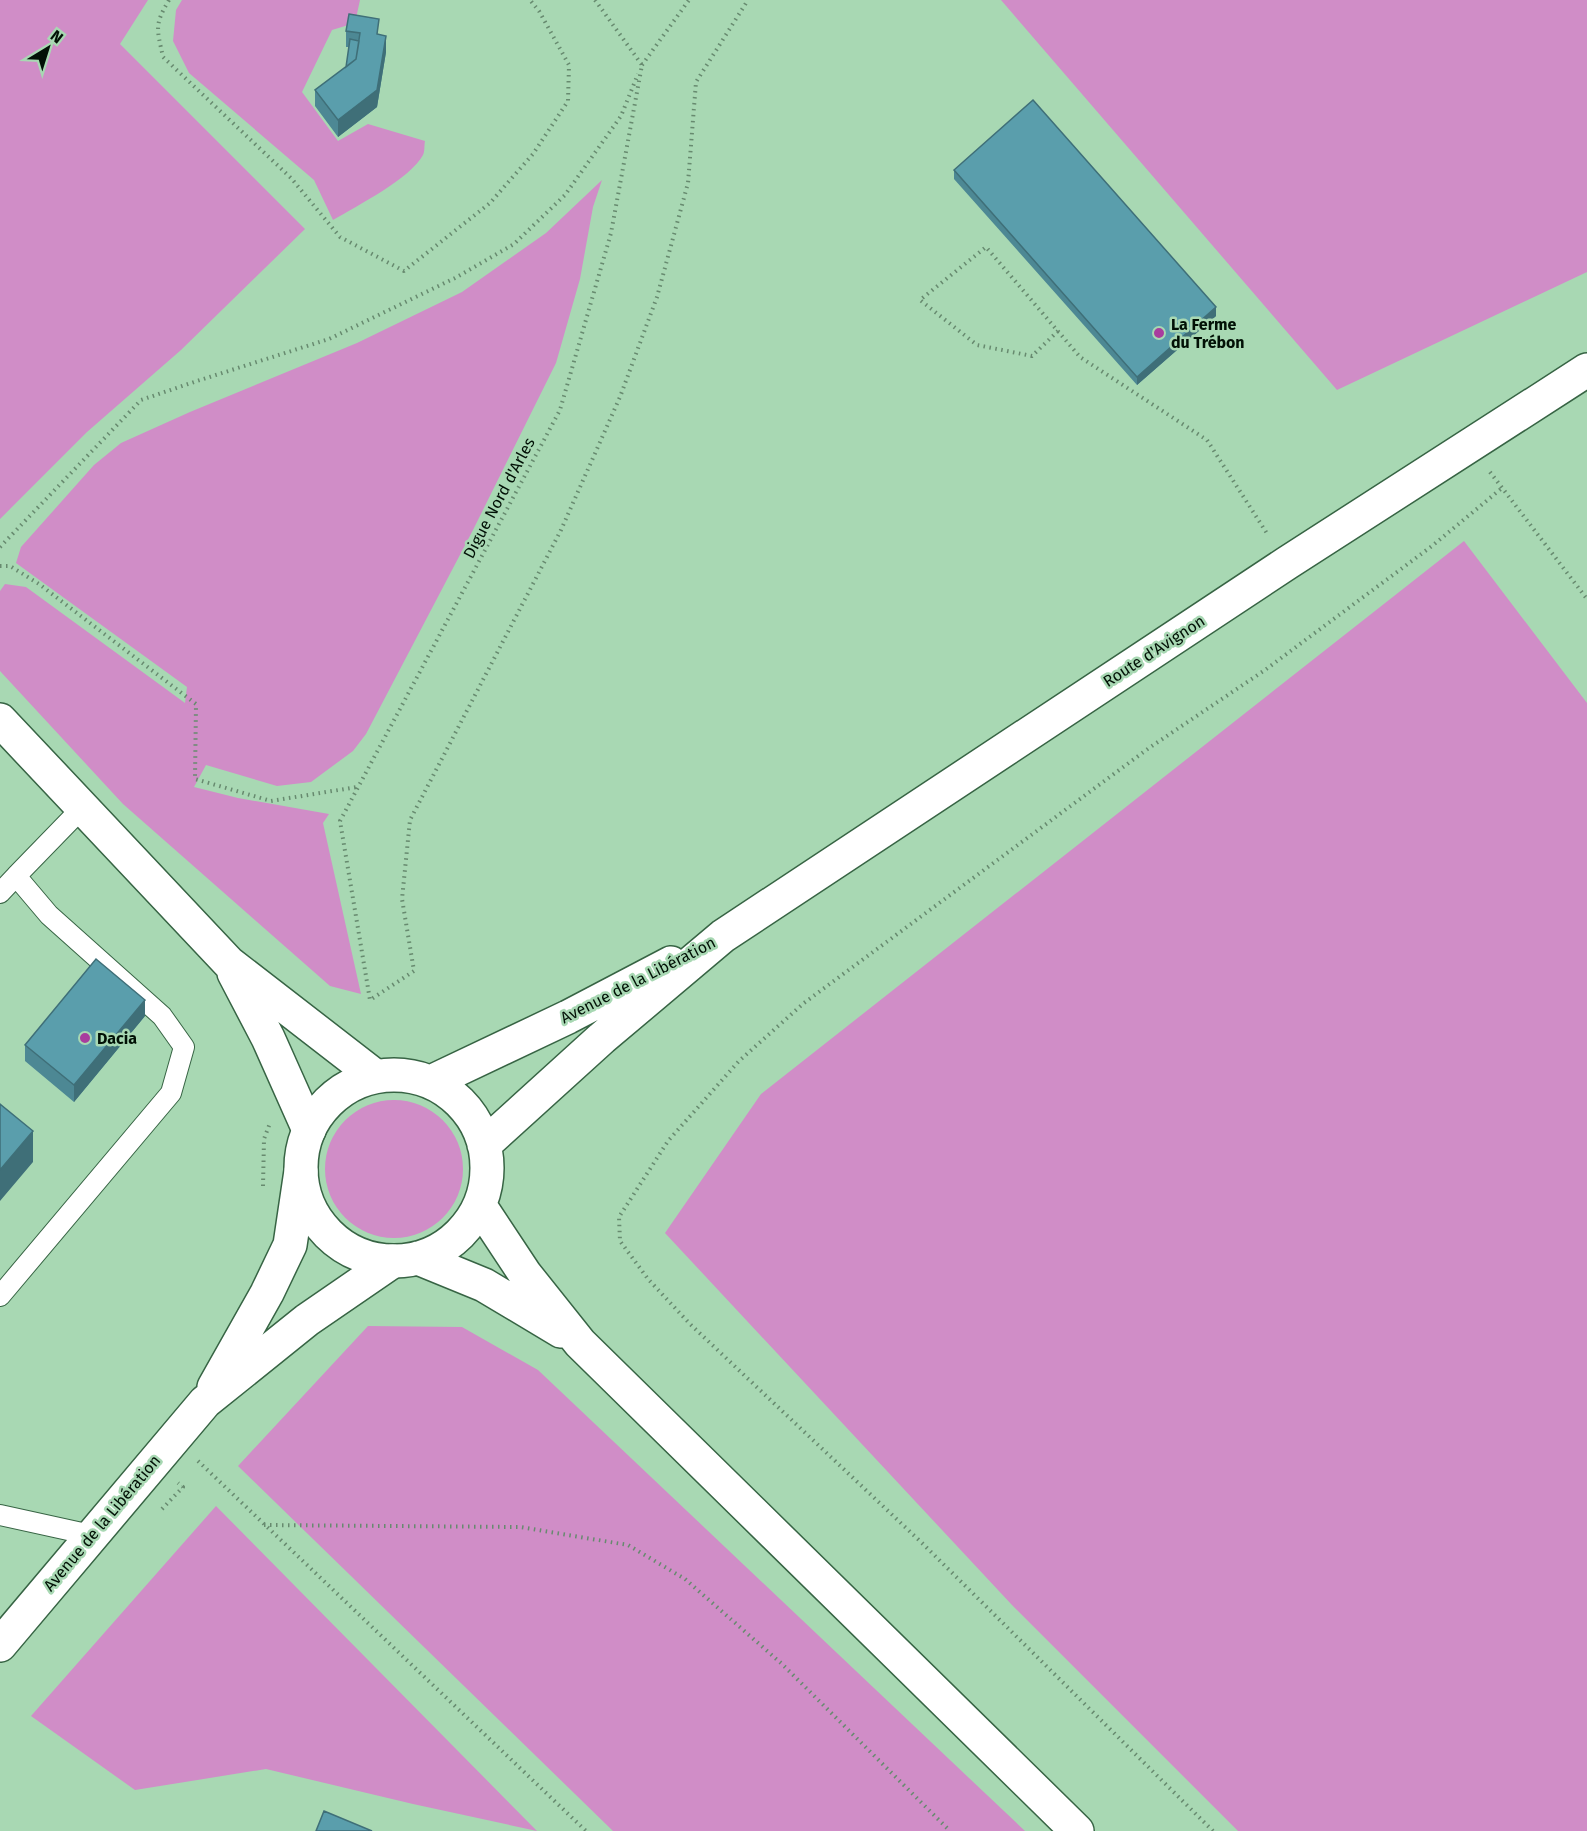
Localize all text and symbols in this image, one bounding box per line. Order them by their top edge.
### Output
north arrow [18,18,78,78]
text: N [47,26,67,47]
place label: La Ferme du Trébon [1171,315,1245,352]
marker: La Ferme du Trébon [1152,326,1166,340]
street label: Digue Nord d'Arles [459,434,539,562]
street label: Route d'Avignon [1100,611,1208,691]
street label: Avenue de la Libération [557,933,719,1027]
place label: Dacia [97,1029,137,1048]
marker: Dacia [78,1031,92,1045]
street label: Avenue de la Libération [40,1451,164,1595]

